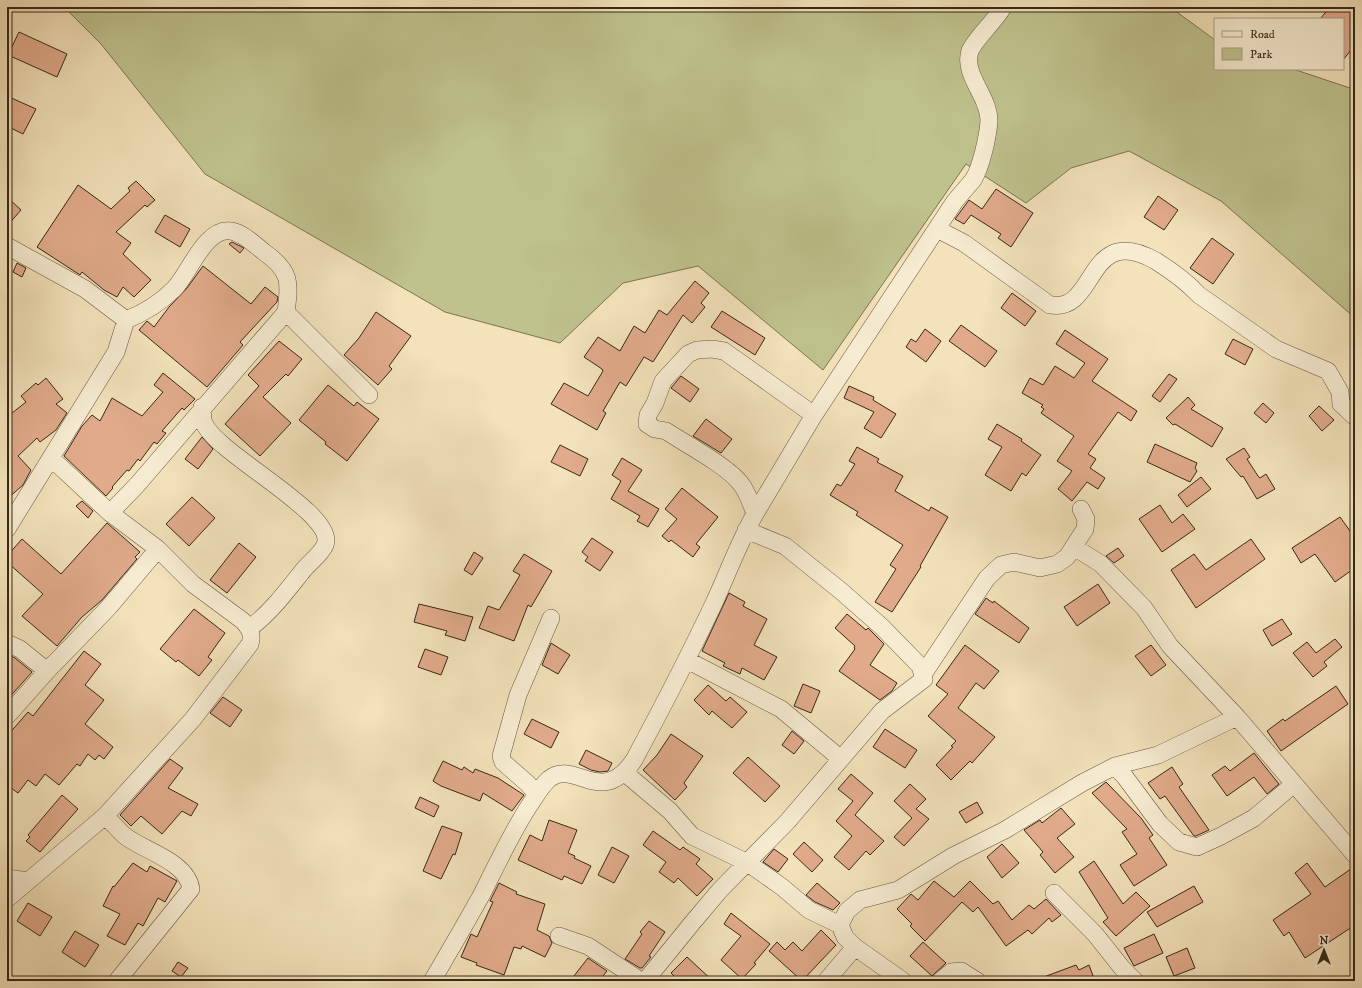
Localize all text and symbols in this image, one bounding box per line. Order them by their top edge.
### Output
legend [1214,18,1344,70]
text: Road [1250,27,1275,42]
text: Park [1250,47,1272,62]
north arrow [1304,930,1344,970]
text: N [1319,934,1329,948]

